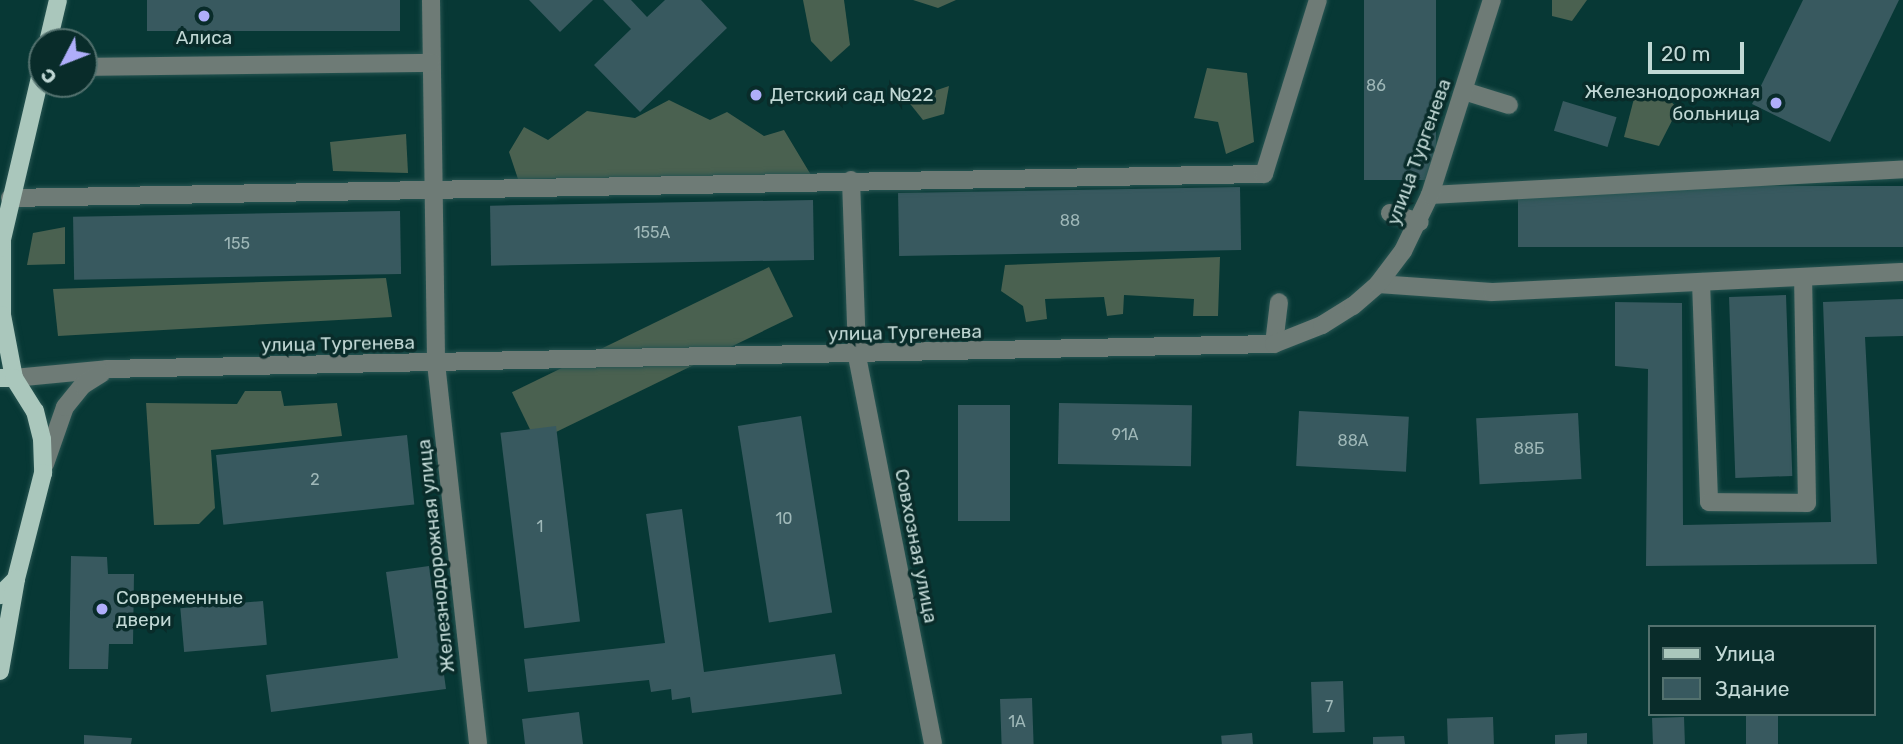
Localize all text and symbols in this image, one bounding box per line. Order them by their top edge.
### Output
marker: Алиса [196,8,212,24]
place label: Алиса [176,27,232,49]
north arrow [28,28,98,98]
scale bar [1651,28,1747,72]
text: 20 m [1661,41,1710,66]
text: С [35,63,62,89]
house number: 86 [1366,76,1386,96]
street label: улица Тургенева [1382,76,1456,228]
place label: Железнодорожная больница [1585,81,1760,125]
place label: Детский сад №22 [770,84,934,106]
marker: Детский сад №22 [748,87,764,103]
marker: Железнодорожная больница [1766,93,1786,113]
house number: 88 [1060,211,1080,231]
house number: 155А [634,223,670,243]
house number: 155 [224,234,250,254]
street label: улица Тургенева [828,320,982,346]
street label: улица Тургенева [261,331,415,357]
house number: 91А [1111,425,1139,445]
house number: 88А [1337,431,1369,451]
street label: Железнодорожная улица [412,438,460,674]
house number: 88Б [1514,439,1544,459]
street label: Совхозная улица [890,467,942,625]
house number: 2 [310,470,320,490]
house number: 10 [775,509,793,529]
house number: 1 [537,517,543,537]
place label: Современные двери [116,587,243,631]
marker: Современные двери [94,601,110,617]
legend [1647,625,1875,716]
text: Улица [1715,641,1775,666]
text: Здание [1715,676,1790,701]
house number: 7 [1325,697,1333,717]
house number: 1А [1008,712,1026,732]

